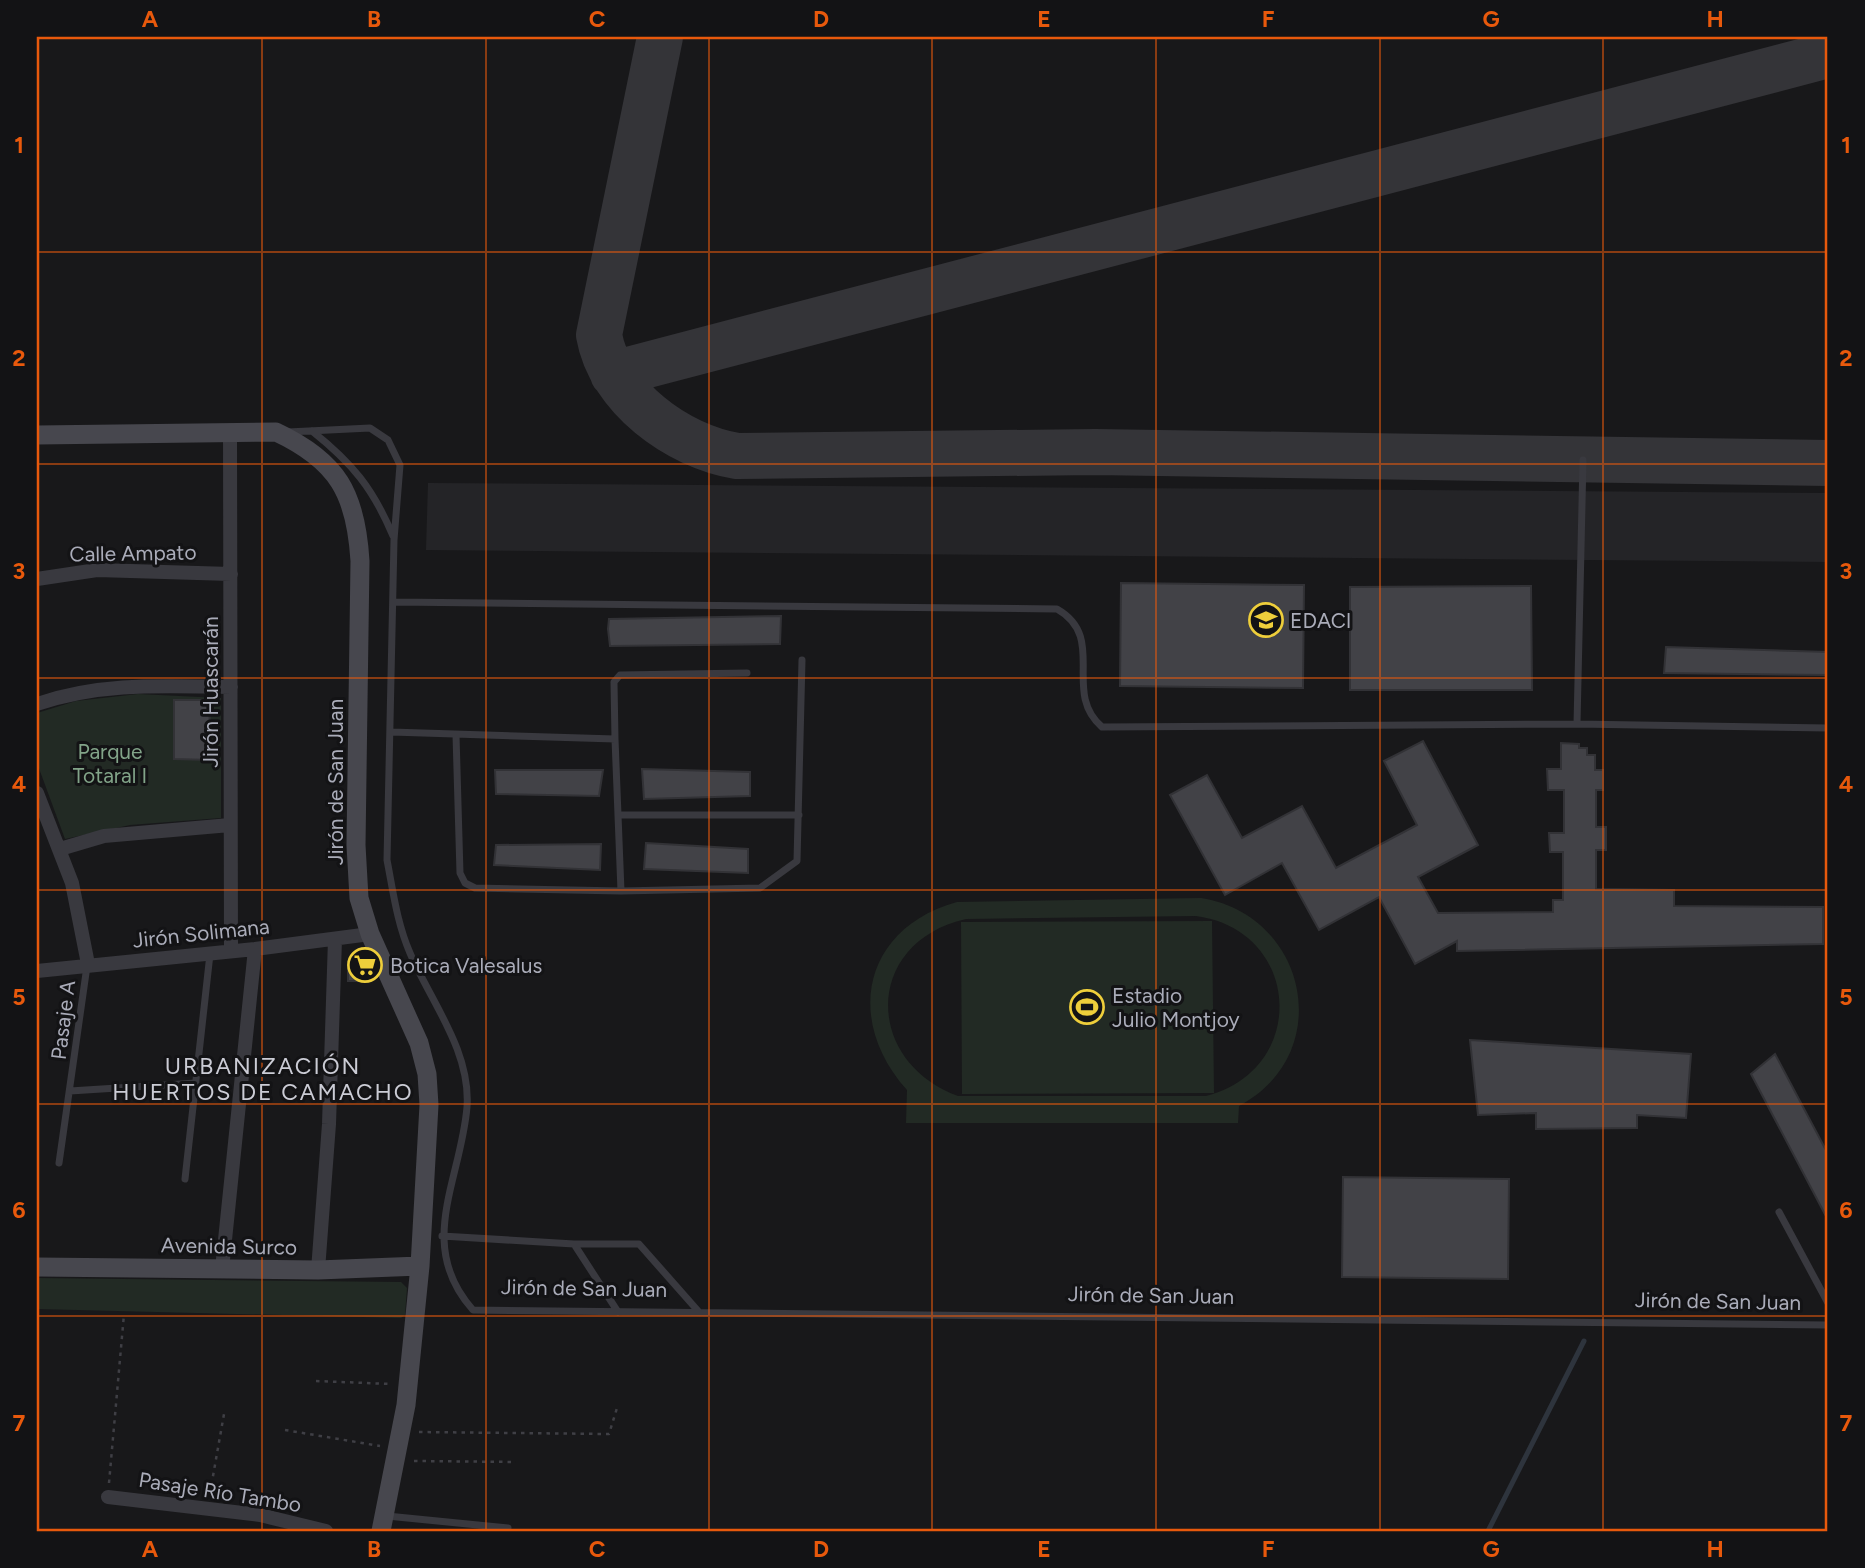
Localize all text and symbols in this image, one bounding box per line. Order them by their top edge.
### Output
text: A [142,5,159,33]
text: B [367,5,381,33]
text: C [589,5,606,33]
text: D [813,5,829,33]
text: E [1037,5,1051,33]
text: F [1262,5,1275,33]
text: G [1482,5,1500,33]
text: H [1706,5,1724,33]
text: 1 [14,131,24,159]
text: 1 [1841,131,1851,159]
text: 2 [12,344,26,372]
text: 2 [1839,344,1853,372]
street label: Calle Ampato [69,539,197,567]
text: 3 [13,557,25,585]
text: 3 [1840,557,1852,585]
school or university icon: EDACI [1247,601,1285,639]
place label: EDACI [1290,608,1351,633]
street label: Jirón Huascarán [198,616,223,768]
street label: Jirón de San Juan [323,699,348,865]
park label: Parque Totaral I [73,739,147,788]
text: 4 [12,770,26,798]
text: 4 [1839,770,1853,798]
street label: Jirón Solimana [131,913,271,953]
supermarket icon: Botica Valesalus [346,946,384,984]
place label: Botica Valesalus [390,953,542,978]
street label: Pasaje A [46,979,80,1061]
text: 5 [12,983,26,1011]
place label: Estadio Julio Montjoy [1112,983,1240,1032]
text: 5 [1839,983,1853,1011]
sports icon: Estadio Julio Montjoy [1068,988,1106,1026]
district label: URBANIZACIÓN HUERTOS DE CAMACHO [112,1052,414,1106]
text: 6 [12,1196,26,1224]
text: 6 [1839,1196,1853,1224]
street label: Avenida Surco [161,1232,297,1260]
street label: Jirón de San Juan [501,1274,667,1302]
street label: Jirón de San Juan [1068,1281,1234,1309]
street label: Jirón de San Juan [1635,1287,1801,1315]
text: 7 [13,1409,26,1437]
text: 7 [1840,1409,1853,1437]
street label: Pasaje Río Tambo [137,1467,303,1517]
text: A [142,1535,159,1563]
text: B [367,1535,381,1563]
text: C [589,1535,606,1563]
text: D [813,1535,829,1563]
text: E [1037,1535,1051,1563]
text: F [1262,1535,1275,1563]
text: G [1482,1535,1500,1563]
text: H [1706,1535,1724,1563]

